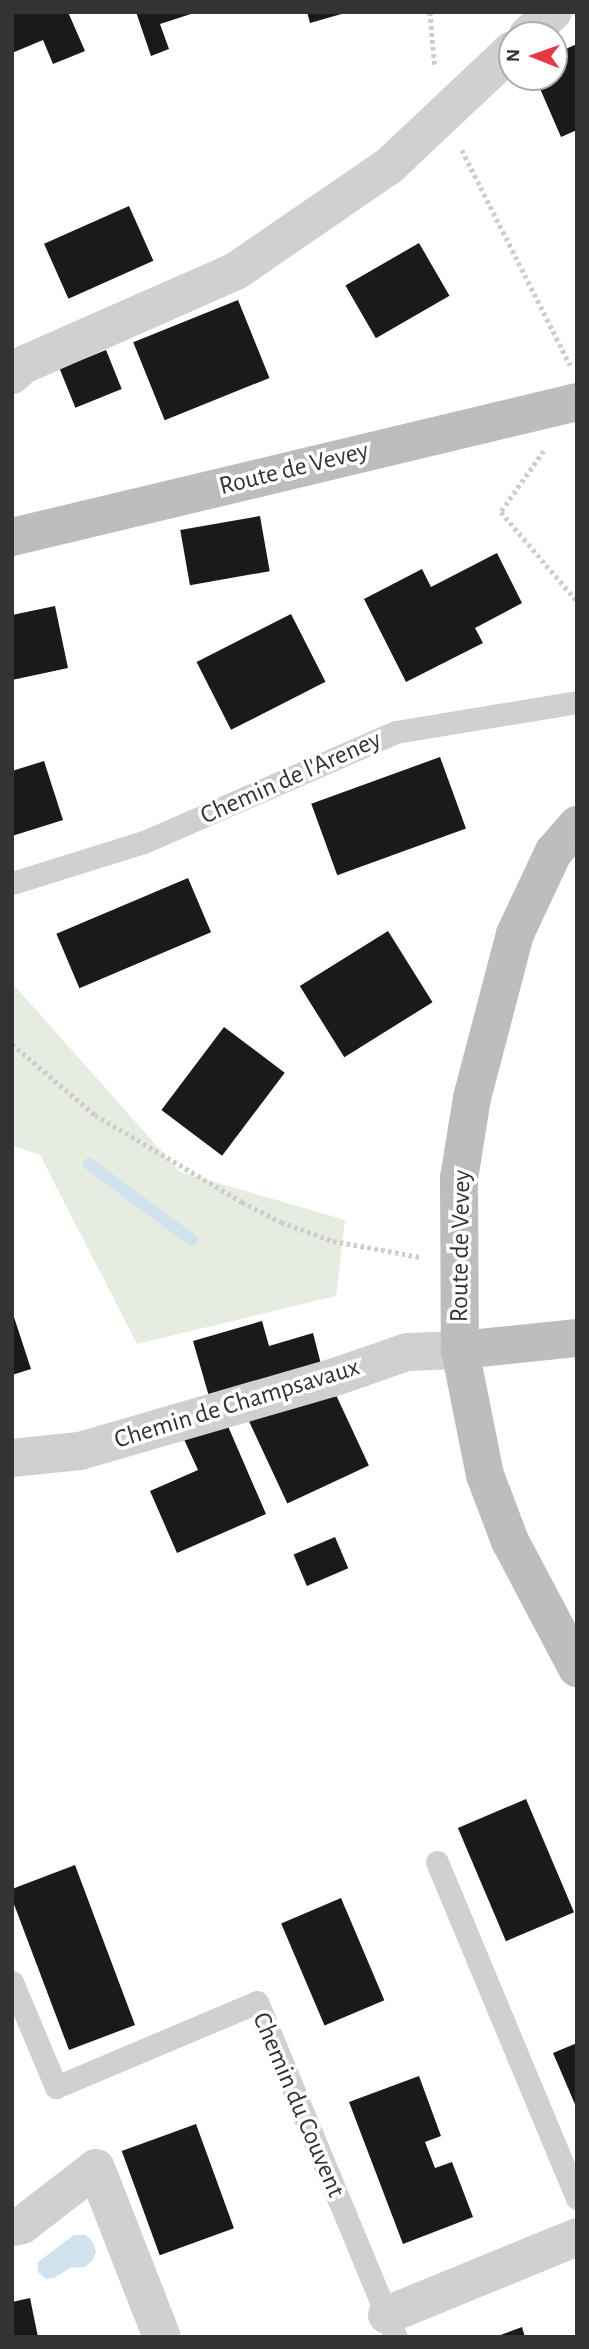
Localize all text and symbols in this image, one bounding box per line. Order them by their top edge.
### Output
north arrow [498,21,568,91]
text: N [504,49,523,62]
street label: Route de Vevey [216,435,372,503]
street label: Chemin de l'Areney [196,724,386,832]
street label: Route de Vevey [444,1169,478,1323]
street label: Chemin de Champsavaux [111,1352,363,1456]
street label: Chemin du Couvent [245,2008,351,2202]

